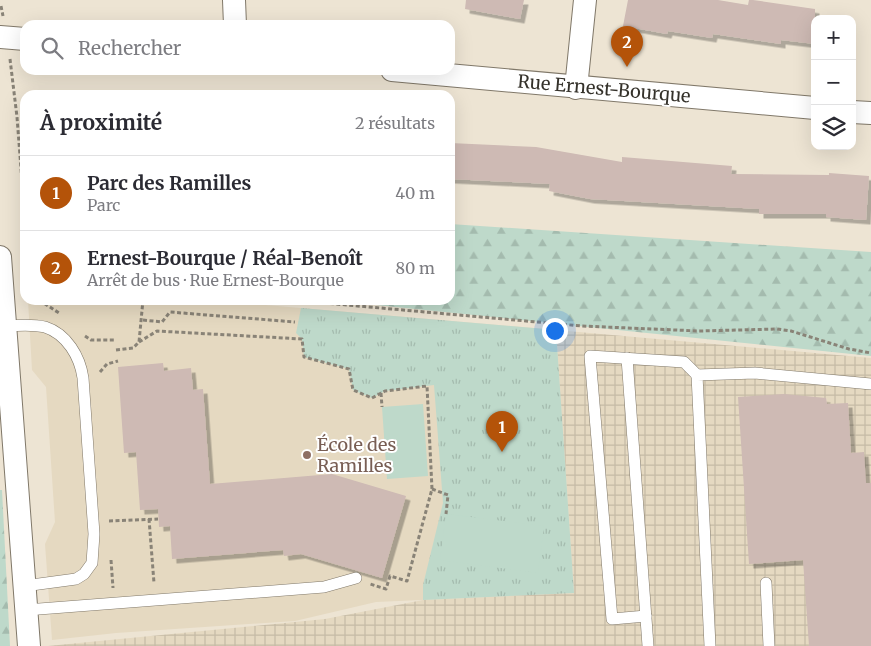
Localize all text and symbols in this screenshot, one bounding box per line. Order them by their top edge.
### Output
map controls [811,15,856,150]
button: + [811,15,856,60]
search box [20,20,455,75]
pin: 2 [611,26,643,67]
icon: search [38,34,66,62]
text: Rechercher [78,36,181,60]
button: − [811,60,856,105]
street label: Rue Ernest-Bourque [517,69,691,108]
button: layers [811,105,856,150]
text: À proximité [40,109,162,136]
text: 2 résultats [355,113,435,133]
text: Parc des Ramilles [87,171,251,195]
text: 1 [52,183,60,203]
text: 40 m [395,183,435,203]
text: Parc [87,195,120,215]
text: Ernest-Bourque / Réal-Benoît [87,246,363,270]
text: 2 [51,258,61,278]
text: 80 m [396,258,435,278]
text: Arrêt de bus · Rue Ernest-Bourque [87,270,344,290]
your location [542,318,568,344]
pin: 1 [486,411,518,452]
place label: École des Ramilles [317,433,397,477]
marker: École des Ramilles [301,449,313,461]

